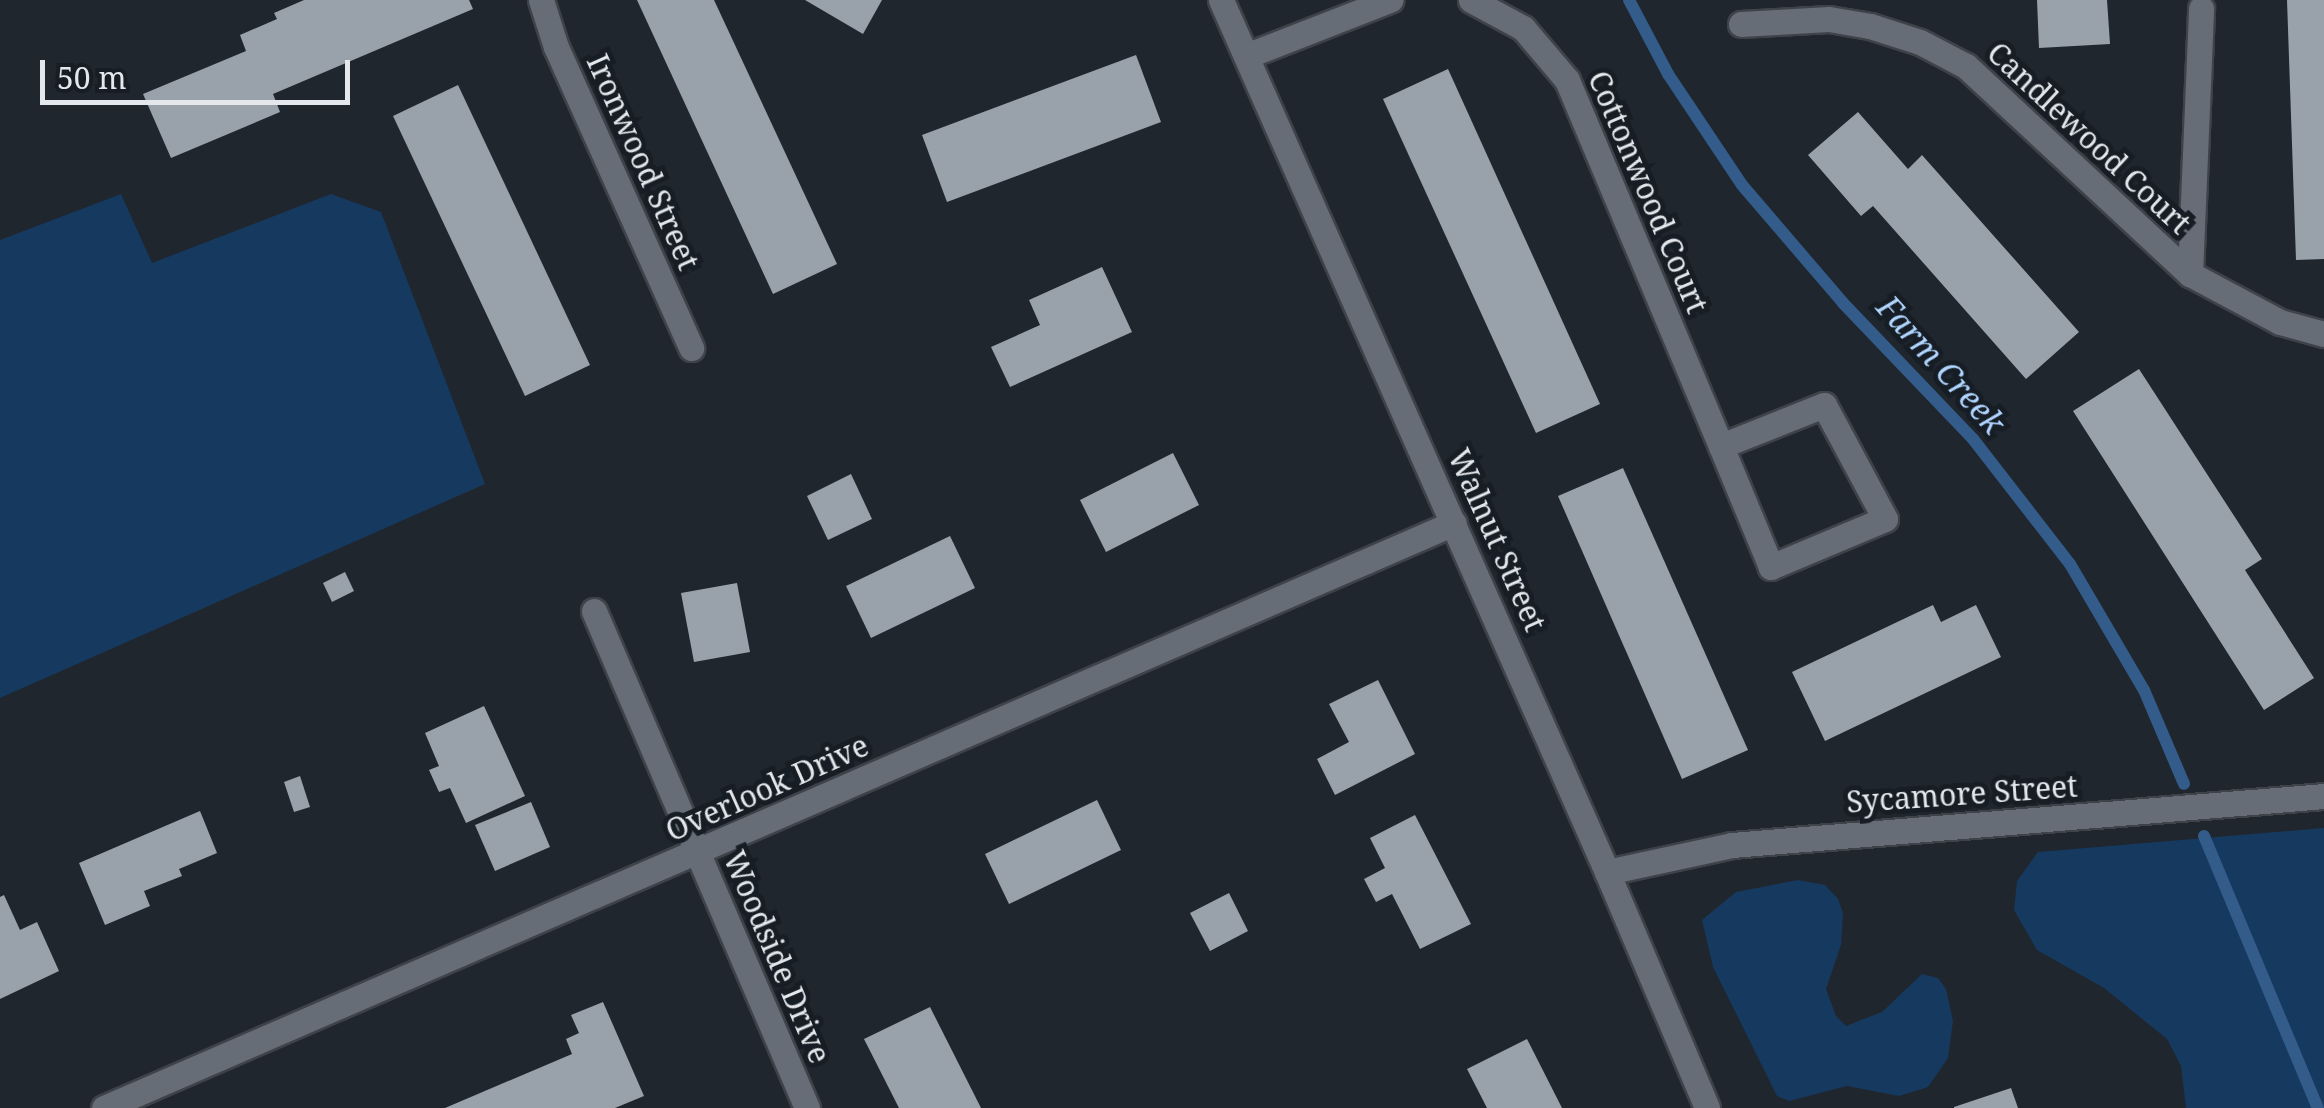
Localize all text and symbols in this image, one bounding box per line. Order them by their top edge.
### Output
street label: Candlewood Court [1980,35,2198,241]
scale bar [45,40,355,102]
street label: Ironwood Street [579,49,707,275]
text: 50 m [57,57,127,98]
street label: Cottonwood Court [1581,65,1715,319]
water label: Farm Creek [1869,288,2013,442]
street label: Walnut Street [1441,443,1553,637]
street label: Overlook Drive [660,727,874,849]
street label: Sycamore Street [1845,768,2079,820]
street label: Woodside Drive [716,845,838,1069]

